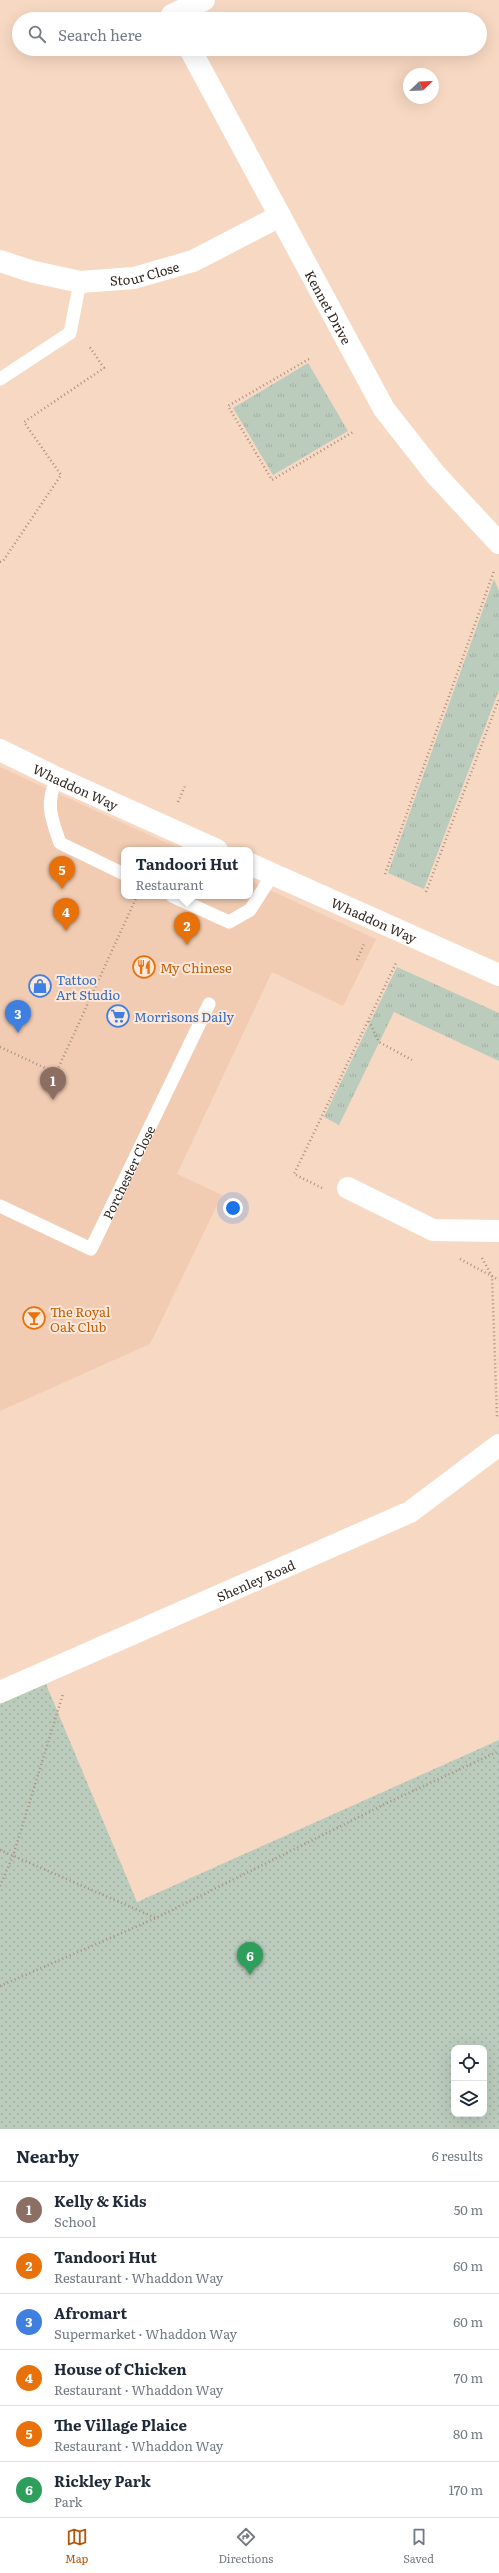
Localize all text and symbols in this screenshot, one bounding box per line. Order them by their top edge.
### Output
search box [12,12,487,56]
icon: search [26,23,48,45]
text: Search here [58,23,142,46]
north arrow [403,68,439,104]
street label: Stour Close [109,256,181,289]
street label: Kennet Drive [301,266,357,348]
street label: Whaddon Way [30,758,122,814]
popup [121,847,253,899]
text: Tandoori Hut [136,852,238,875]
pin: 5 [49,856,75,889]
text: Restaurant [136,875,203,894]
street label: Whaddon Way [328,892,421,947]
pin: 4 [53,898,79,931]
pin: 2 [174,912,200,945]
restaurant icon: My Chinese [131,954,157,980]
place label: My Chinese [160,958,232,977]
place label: Tattoo Art Studio [56,970,121,1004]
shop icon: Tattoo Art Studio [27,973,53,999]
pin: 3 [5,1000,31,1033]
supermarket icon: Morrisons Daily [105,1003,131,1029]
place label: Morrisons Daily [134,1007,234,1026]
pin: 1 [40,1067,66,1100]
street label: Porchester Close [97,1122,159,1222]
your location [223,1198,243,1218]
place label: The Royal Oak Club [50,1302,111,1336]
bar icon: The Royal Oak Club [21,1305,47,1331]
street label: Shenley Road [213,1554,298,1605]
pin: 6 [237,1942,263,1975]
map controls [451,2045,487,2117]
button: locate [451,2045,487,2081]
button: layers [451,2081,487,2117]
text: Nearby [16,2143,79,2168]
text: 6 results [432,2146,483,2165]
text: Kelly & Kids [54,2189,147,2212]
text: 1 [26,2200,32,2219]
text: 50 m [454,2200,483,2219]
text: School [54,2212,96,2231]
text: Tandoori Hut [54,2245,157,2268]
text: 2 [26,2256,32,2275]
text: 60 m [453,2256,483,2275]
text: Restaurant · Whaddon Way [54,2268,223,2287]
text: Afromart [54,2301,127,2324]
text: 3 [25,2312,33,2331]
text: 60 m [453,2312,483,2331]
text: Supermarket · Whaddon Way [54,2324,237,2343]
text: House of Chicken [54,2357,187,2380]
text: 4 [25,2368,33,2387]
text: 70 m [454,2368,483,2387]
text: Restaurant · Whaddon Way [54,2380,223,2399]
text: The Village Plaice [54,2413,187,2436]
text: 5 [25,2424,33,2443]
text: 80 m [453,2424,483,2443]
text: Restaurant · Whaddon Way [54,2436,223,2455]
text: Rickley Park [54,2469,151,2492]
text: 6 [25,2480,33,2499]
text: 170 m [449,2480,483,2499]
text: Park [54,2492,83,2511]
tab: Map [65,2526,88,2566]
tab: Directions [218,2526,273,2566]
tab: Saved [403,2526,434,2566]

